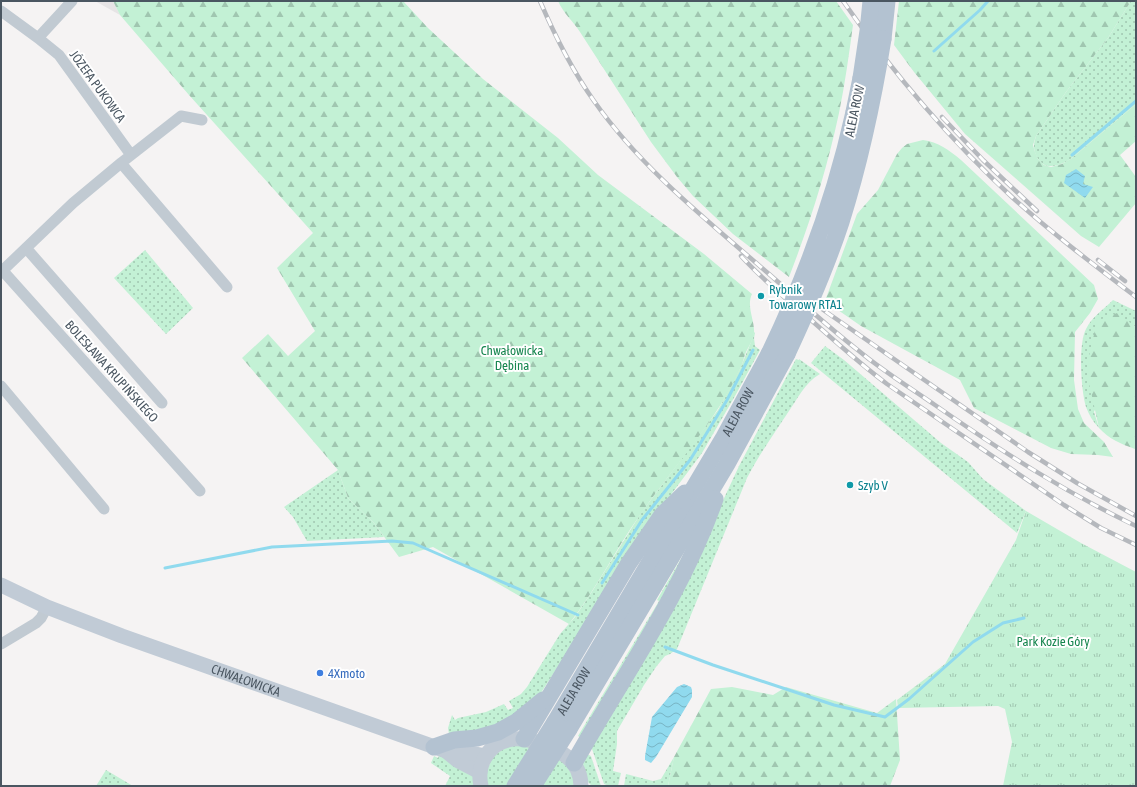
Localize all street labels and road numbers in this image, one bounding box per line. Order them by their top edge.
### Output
street label: JÓZEFA PUKOWCA [67,47,129,126]
street label: ALEJA ROW [842,83,867,138]
street label: BOLESŁAWA KRUPIŃSKIEGO [62,318,161,425]
street label: ALEJA ROW [719,385,757,439]
street label: CHWAŁOWICKA [209,661,283,700]
street label: ALEJA ROW [554,664,594,718]

